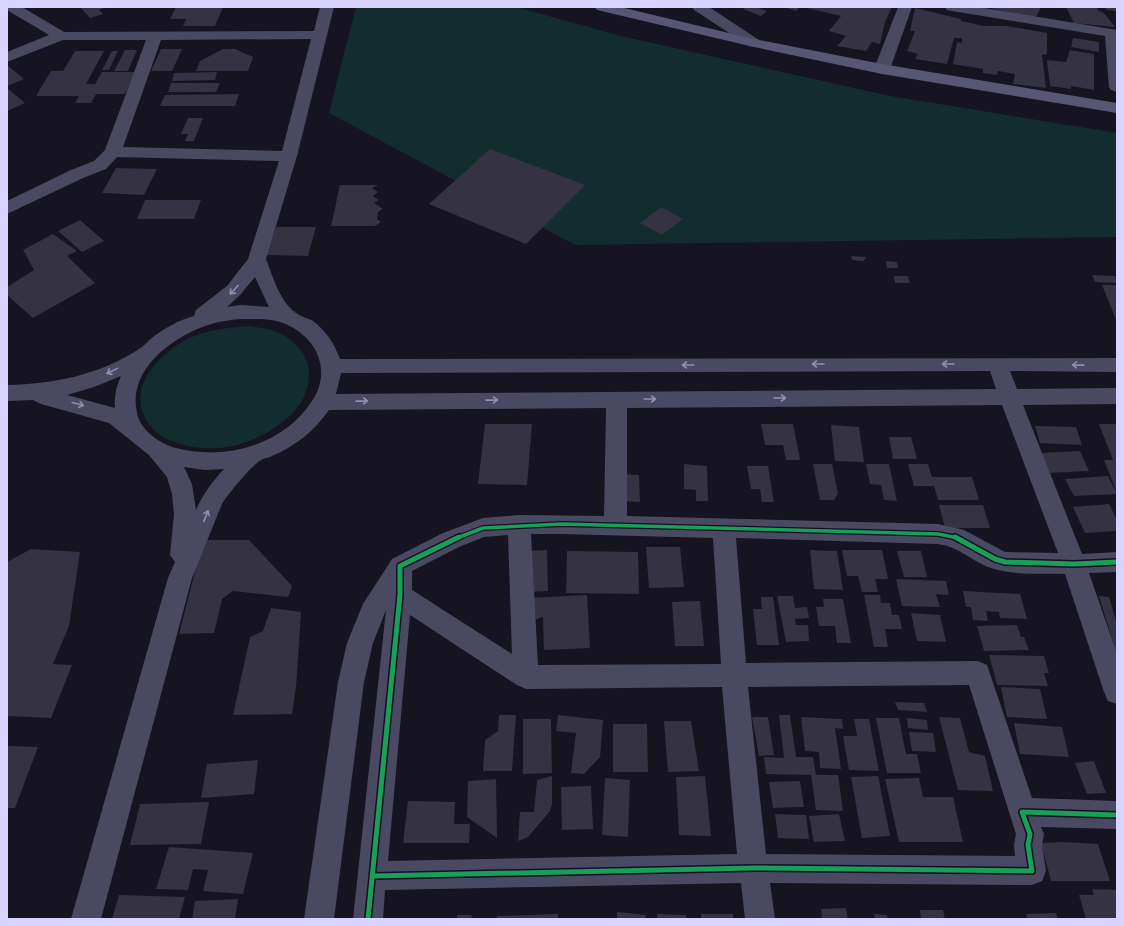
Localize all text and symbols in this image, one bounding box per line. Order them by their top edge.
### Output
one-way arrow [230,285,239,295]
one-way arrow [812,360,825,368]
one-way arrow [942,360,955,368]
one-way arrow [682,361,695,369]
one-way arrow [1072,361,1085,369]
one-way arrow [107,368,119,375]
one-way arrow [773,394,786,402]
one-way arrow [643,395,656,403]
one-way arrow [485,396,498,404]
one-way arrow [355,397,368,405]
one-way arrow [71,401,84,408]
one-way arrow [202,510,210,522]

